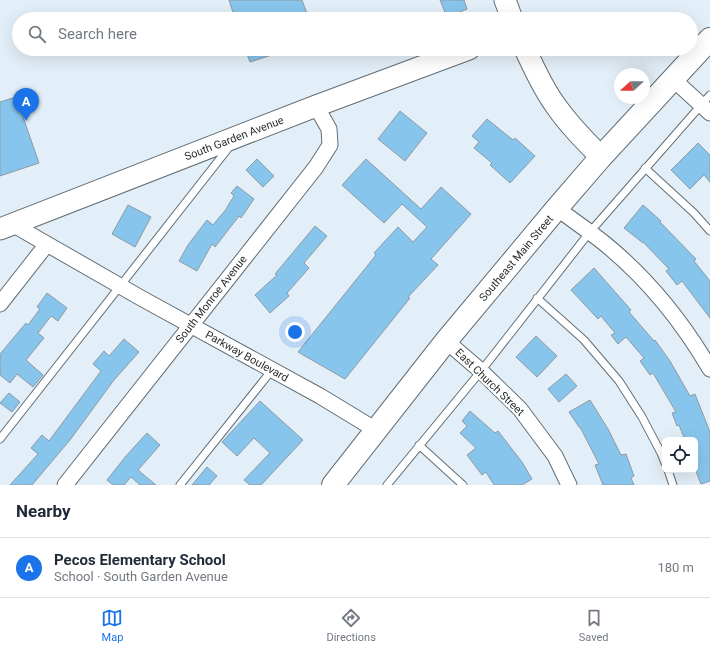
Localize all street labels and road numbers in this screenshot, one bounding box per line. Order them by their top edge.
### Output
street label: South Garden Avenue [183,113,286,163]
street label: Southeast Main Street [477,212,556,304]
street label: South Monroe Avenue [173,253,250,346]
street label: Parkway Boulevard [203,328,291,385]
street label: East Church Street [453,346,527,419]

